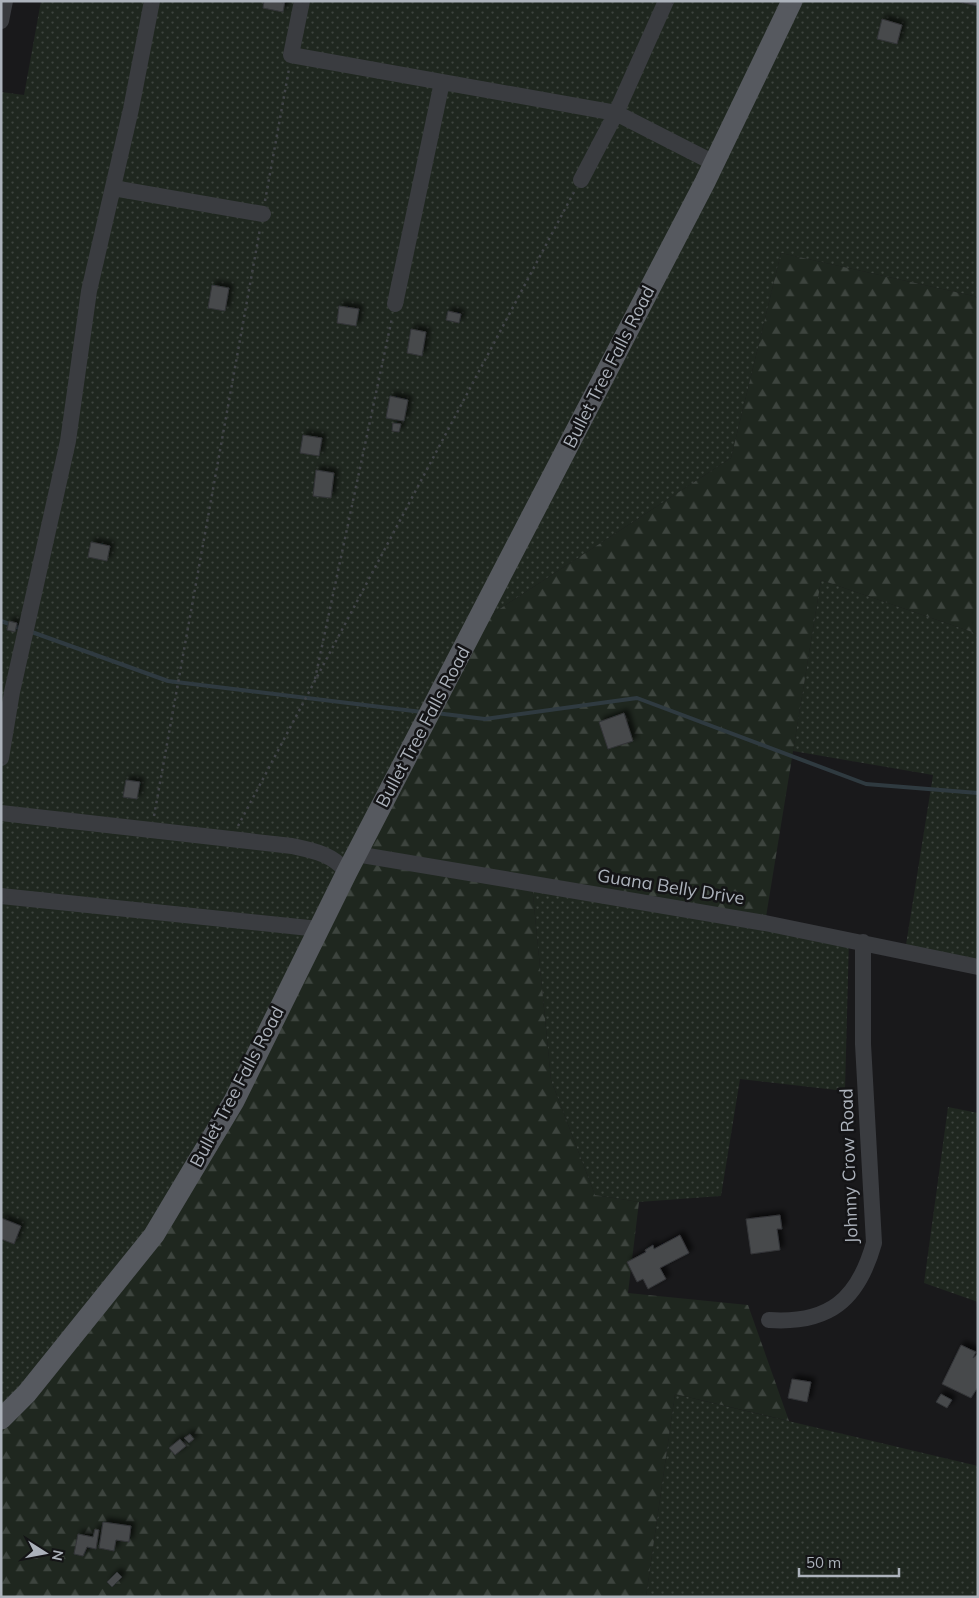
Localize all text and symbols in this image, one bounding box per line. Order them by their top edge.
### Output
street label: Bullet Tree Falls Road [558,282,659,452]
street label: Bullet Tree Falls Road [370,642,475,811]
street label: Guana Belly Drive [596,864,746,909]
street label: Bullet Tree Falls Road [184,1002,289,1171]
street label: Johnny Crow Road [834,1088,863,1244]
north arrow [20,1528,70,1578]
scale bar [799,1546,899,1578]
text: N [48,1549,68,1562]
text: 50 m [806,1553,841,1572]

